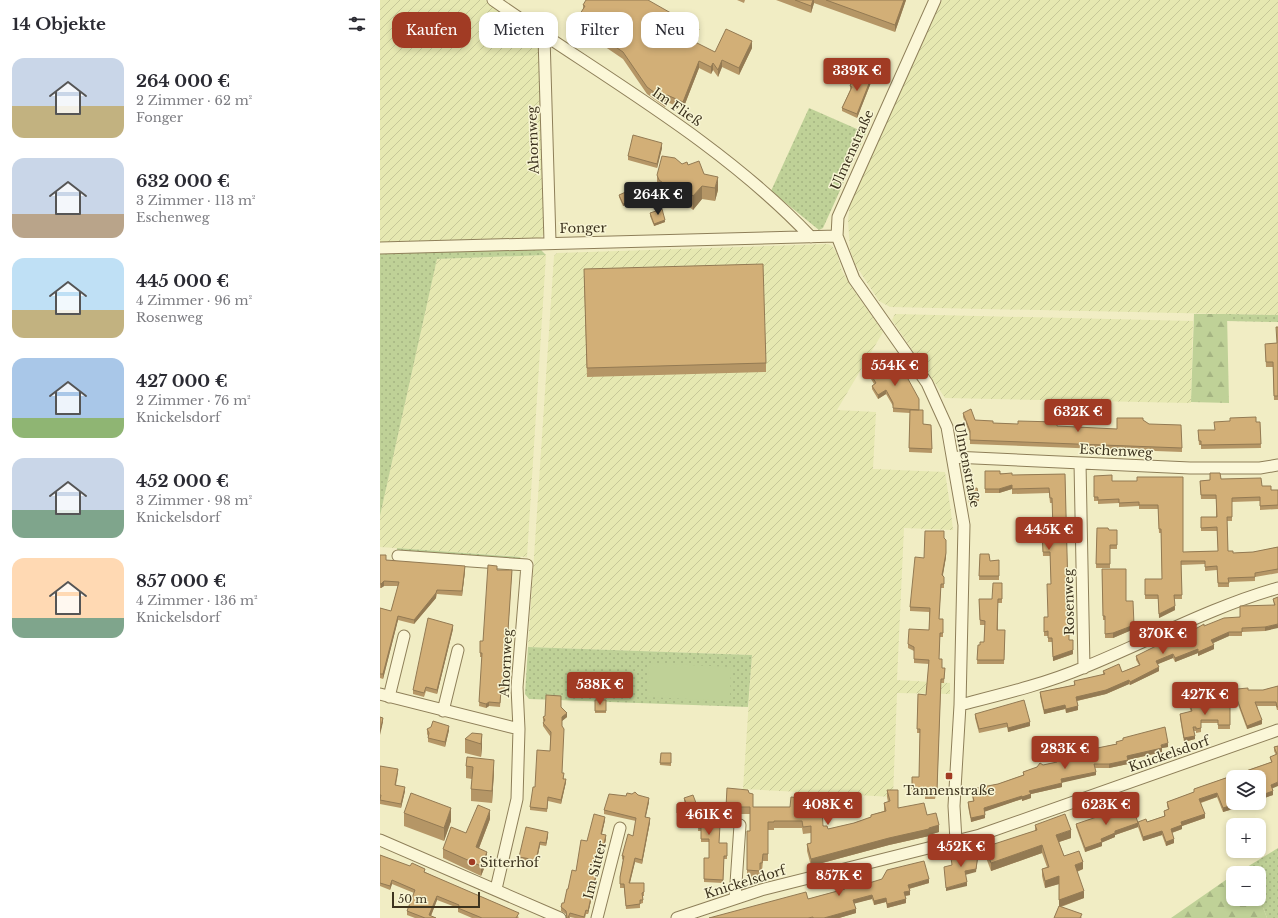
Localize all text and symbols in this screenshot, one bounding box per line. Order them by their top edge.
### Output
chip: Kaufen [392,12,471,48]
chip: Mieten [479,12,558,48]
chip: Filter [566,12,633,48]
chip: Neu [641,12,699,48]
icon: filters [346,13,368,35]
text: 14 Objekte [12,14,106,35]
pin: 339K € [824,58,890,92]
text: 339K € [832,62,882,79]
text: 264 000 € [136,71,230,92]
icon: home [44,74,92,122]
street label: Im Fließ [649,84,705,130]
text: 2 Zimmer · 62 m² [136,92,252,109]
street label: Ahornweg [523,105,543,176]
street label: Ulmenstraße [827,107,877,193]
text: Fonger [136,109,183,126]
text: 632 000 € [136,171,230,192]
icon: home [44,174,92,222]
pin: 264K € [625,182,691,216]
text: 264K € [633,186,683,203]
text: 3 Zimmer · 113 m² [136,192,256,209]
text: Eschenweg [136,209,210,226]
street label: Fonger [559,219,607,237]
text: 445 000 € [136,271,229,292]
icon: home [44,274,92,322]
text: 4 Zimmer · 96 m² [136,292,252,309]
text: Rosenweg [136,309,203,326]
pin: 554K € [862,353,928,387]
text: 554K € [871,357,919,374]
text: 427 000 € [136,371,228,392]
icon: home [44,374,92,422]
text: 2 Zimmer · 76 m² [136,392,251,409]
pin: 632K € [1045,399,1111,433]
text: 632K € [1053,403,1103,420]
text: Knickelsdorf [136,409,220,426]
street label: Ulmenstraße [950,421,984,509]
street label: Eschenweg [1079,441,1153,461]
text: 452 000 € [136,471,229,492]
icon: home [44,474,92,522]
text: 3 Zimmer · 98 m² [136,492,252,509]
text: Knickelsdorf [136,509,220,526]
pin: 445K € [1016,517,1082,551]
text: 445K € [1025,521,1073,538]
street label: Rosenweg [1060,568,1078,636]
text: 857 000 € [136,571,226,592]
icon: home [44,574,92,622]
text: 4 Zimmer · 136 m² [136,592,258,609]
text: Knickelsdorf [136,609,220,626]
pin: 370K € [1130,621,1196,655]
text: 370K € [1139,625,1187,642]
street label: Ahornweg [496,628,516,699]
pin: 538K € [567,672,633,706]
text: 538K € [576,676,624,693]
pin: 427K € [1172,682,1238,716]
text: 427K € [1181,686,1229,703]
street label: Knickelsdorf [1126,732,1213,776]
pin: 283K € [1032,736,1098,770]
text: 283K € [1041,740,1089,757]
map controls [1226,770,1266,906]
button: layers [1226,770,1266,810]
marker: Tannenstraße [944,771,954,781]
place label: Tannenstraße [903,782,995,799]
pin: 408K € [795,792,861,826]
pin: 623K € [1073,792,1139,826]
text: 408K € [803,796,853,813]
text: 623K € [1081,796,1131,813]
pin: 461K € [676,802,742,836]
text: 461K € [686,806,732,823]
button: + [1226,818,1266,858]
pin: 452K € [928,834,994,868]
street label: Im Sitter [580,838,611,901]
text: 452K € [937,838,985,855]
place label: Sitterhof [480,854,541,871]
marker: Sitterhof [467,857,477,867]
street label: Knickelsdorf [702,861,789,902]
pin: 857K € [806,863,872,897]
button: − [1226,866,1266,906]
text: 857K € [816,867,862,884]
scale bar [392,890,480,909]
text: 50 m [398,892,427,906]

